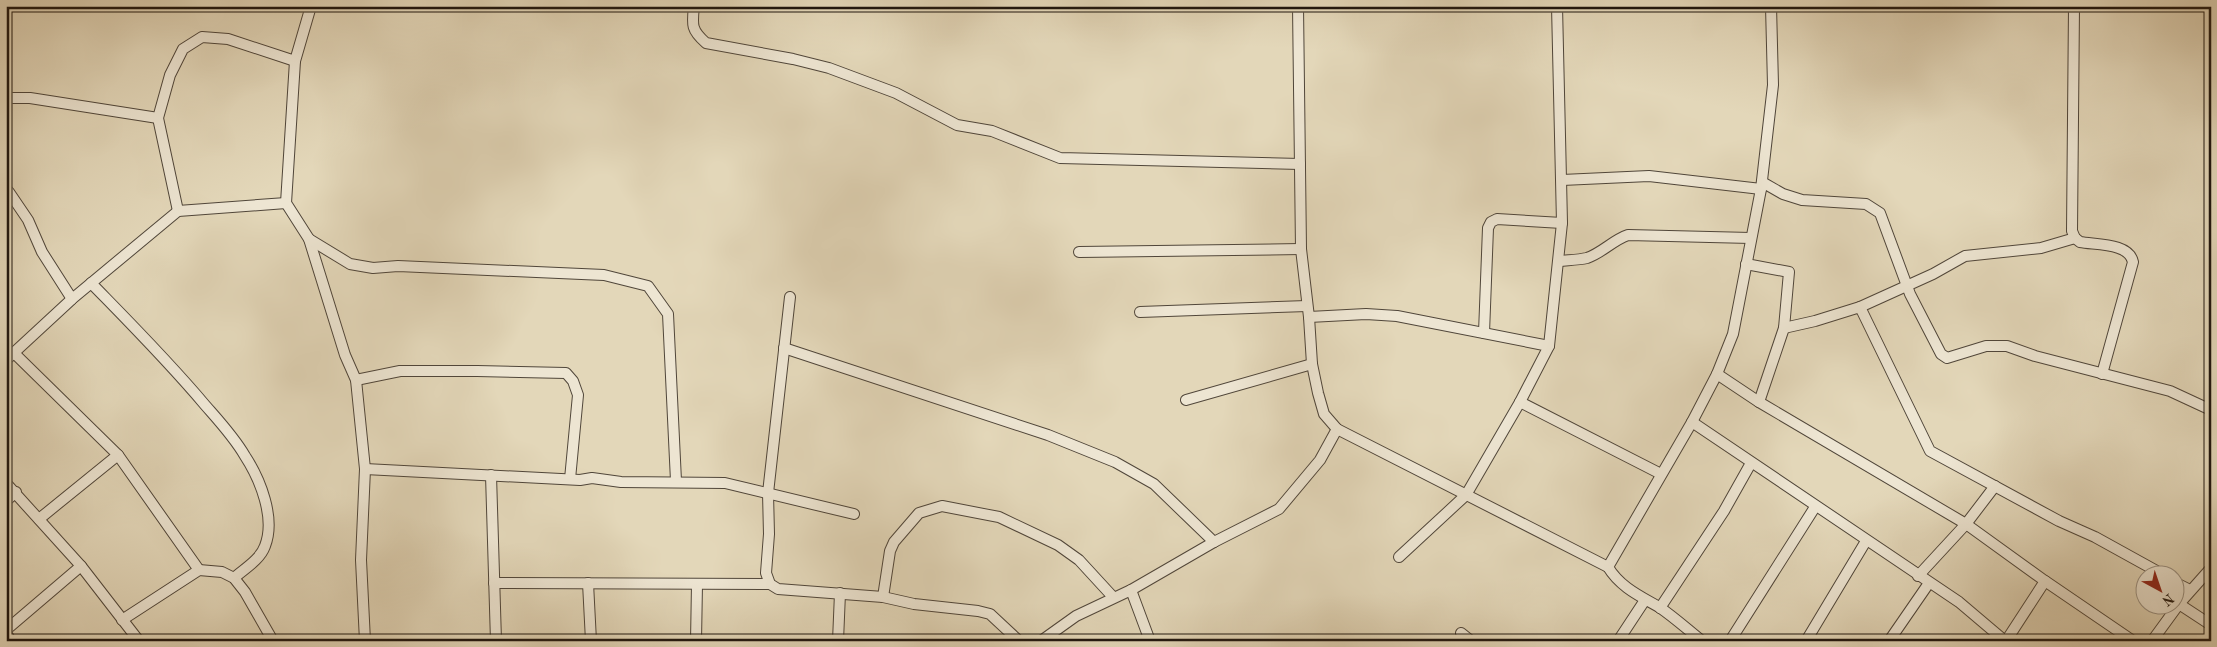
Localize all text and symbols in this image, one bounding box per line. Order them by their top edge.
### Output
north arrow [2134,564,2184,614]
text: N [2159,590,2176,608]

